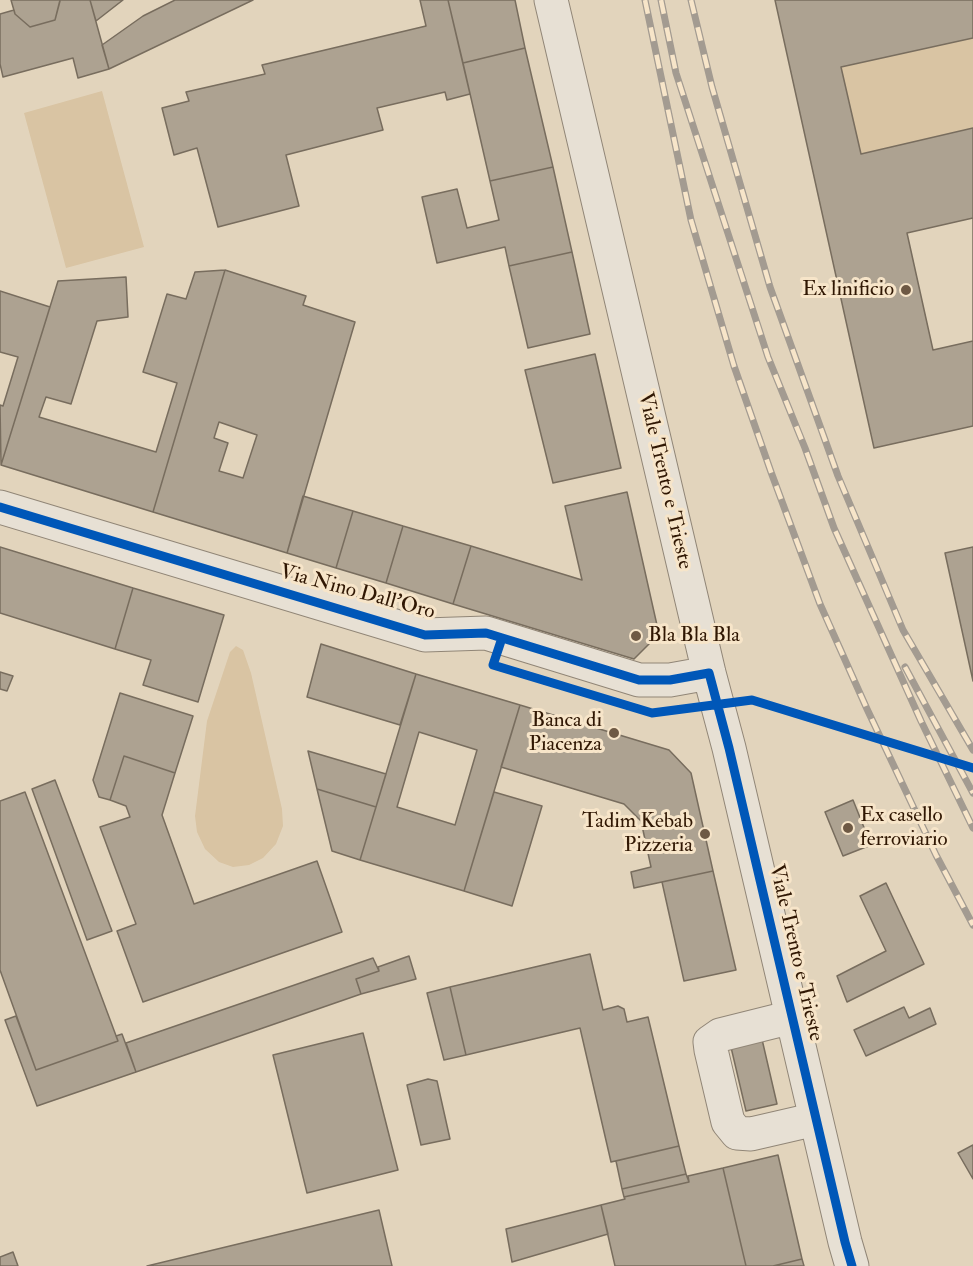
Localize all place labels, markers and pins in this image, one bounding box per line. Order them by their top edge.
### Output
place label: Ex linificio [802,277,894,303]
marker: Ex linificio [899,283,913,297]
place label: Bla Bla Bla [648,623,740,649]
marker: Bla Bla Bla [629,629,643,643]
place label: Banca di Piacenza [529,708,602,758]
marker: Banca di Piacenza [607,726,621,740]
place label: Ex casello ferroviario [860,803,948,853]
place label: Tadim Kebab Pizzeria [582,809,693,859]
marker: Ex casello ferroviario [841,821,855,835]
marker: Tadim Kebab Pizzeria [698,827,712,841]

